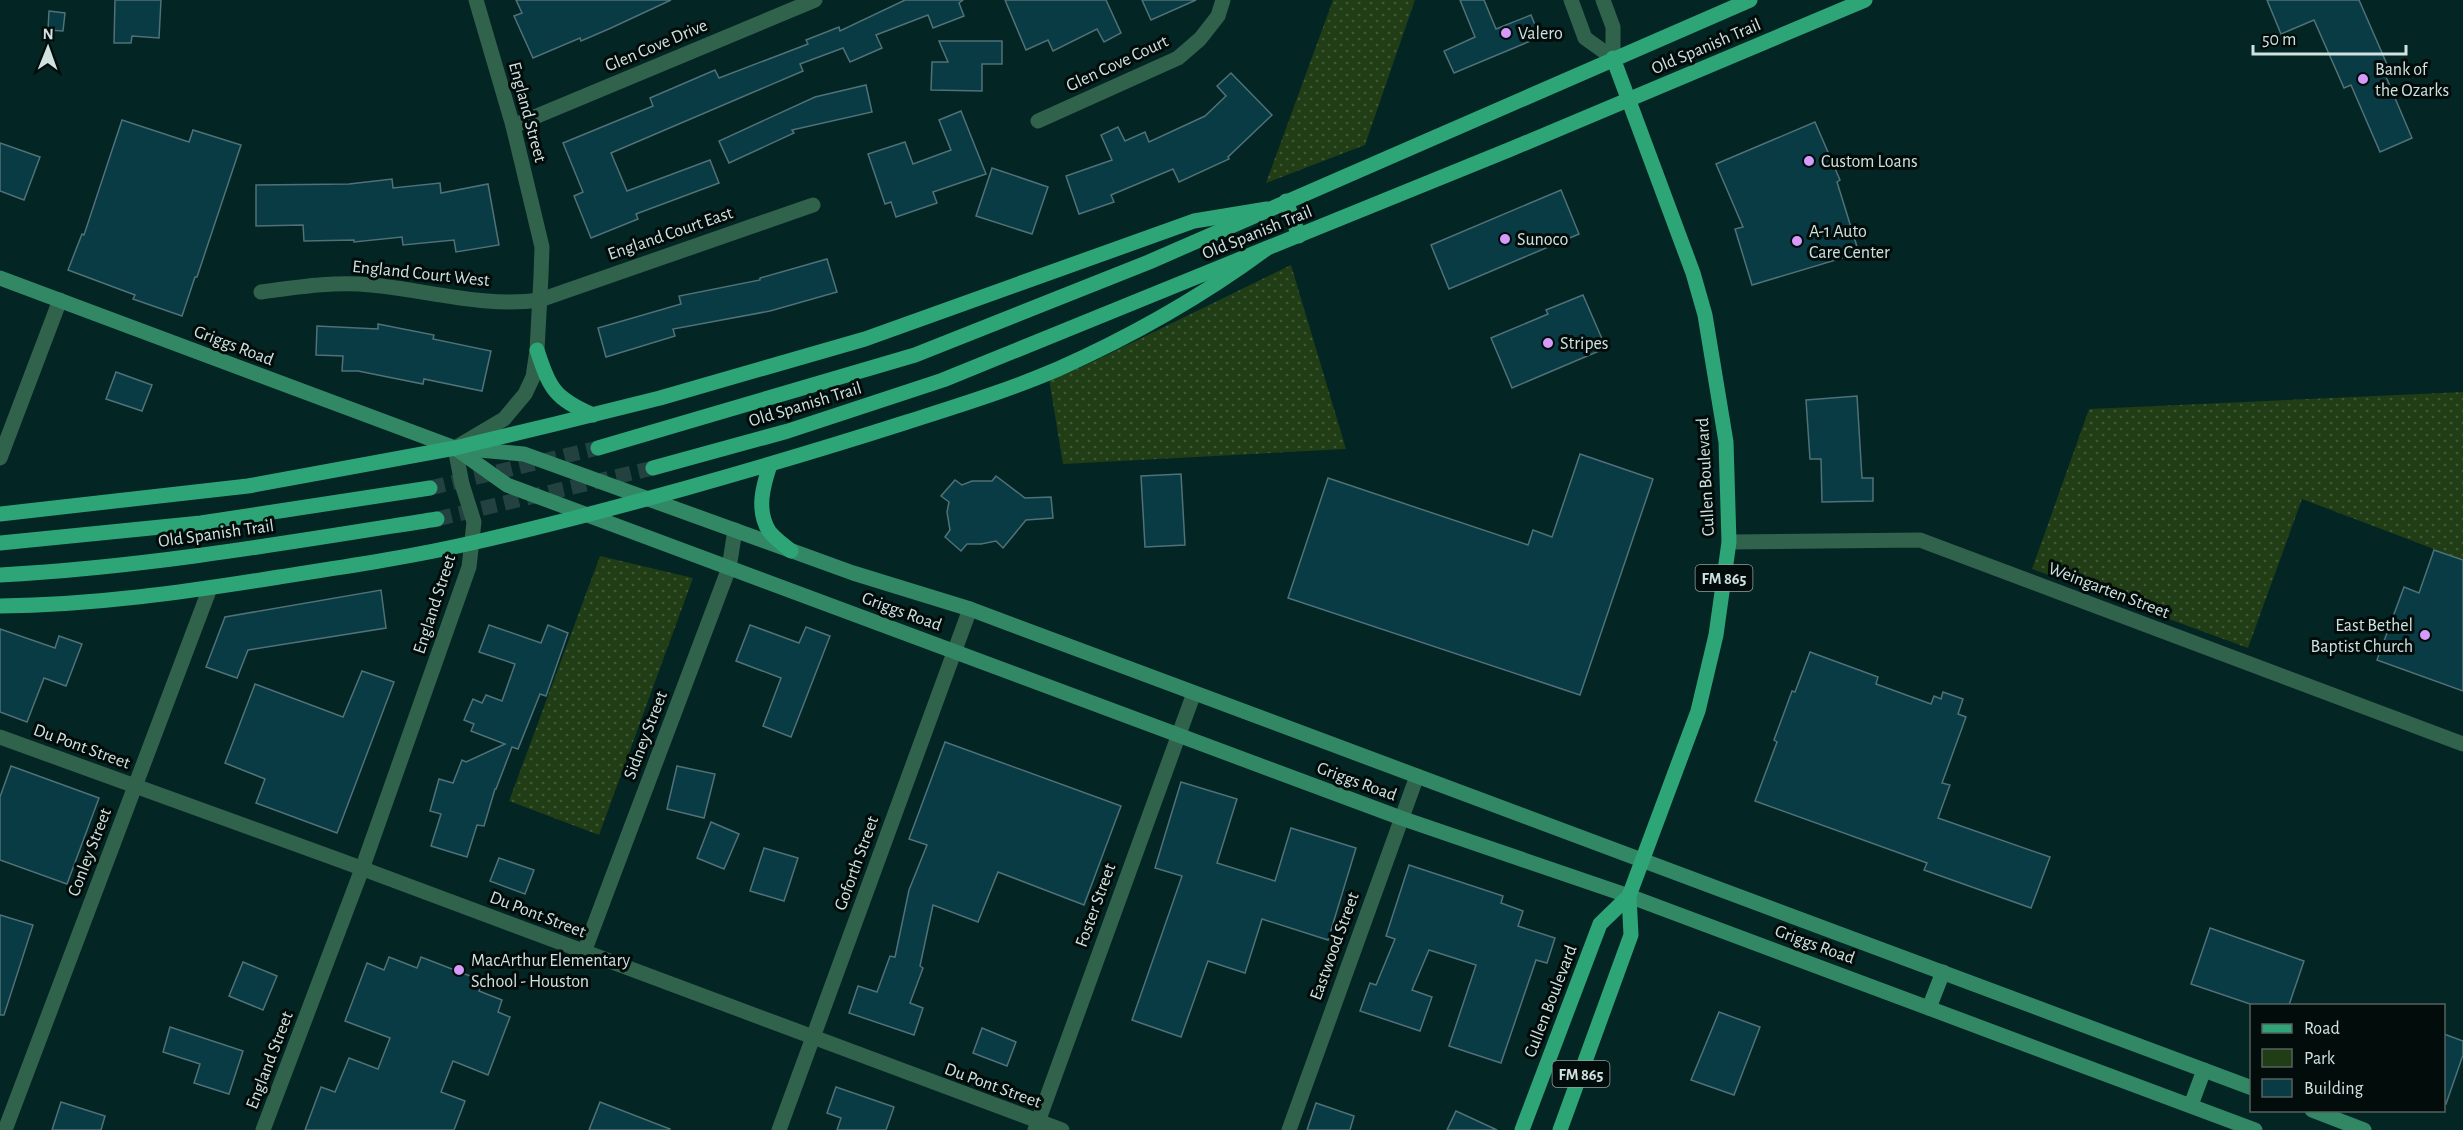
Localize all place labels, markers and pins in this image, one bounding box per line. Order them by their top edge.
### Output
place label: Valero [1518,25,1563,43]
marker: Valero [1499,26,1513,40]
place label: Bank of the Ozarks [2375,61,2449,100]
marker: Bank of the Ozarks [2356,72,2370,86]
place label: Custom Loans [1821,153,1918,171]
marker: Custom Loans [1802,154,1816,168]
place label: A-1 Auto Care Center [1809,223,1890,262]
place label: Sunoco [1517,231,1569,249]
marker: Sunoco [1498,232,1512,246]
marker: A-1 Auto Care Center [1790,234,1804,248]
place label: Stripes [1560,335,1609,353]
marker: Stripes [1541,336,1555,350]
place label: East Bethel Baptist Church [2311,617,2413,656]
marker: East Bethel Baptist Church [2418,628,2432,642]
place label: MacArthur Elementary School - Houston [471,952,630,991]
marker: MacArthur Elementary School - Houston [452,963,466,977]

